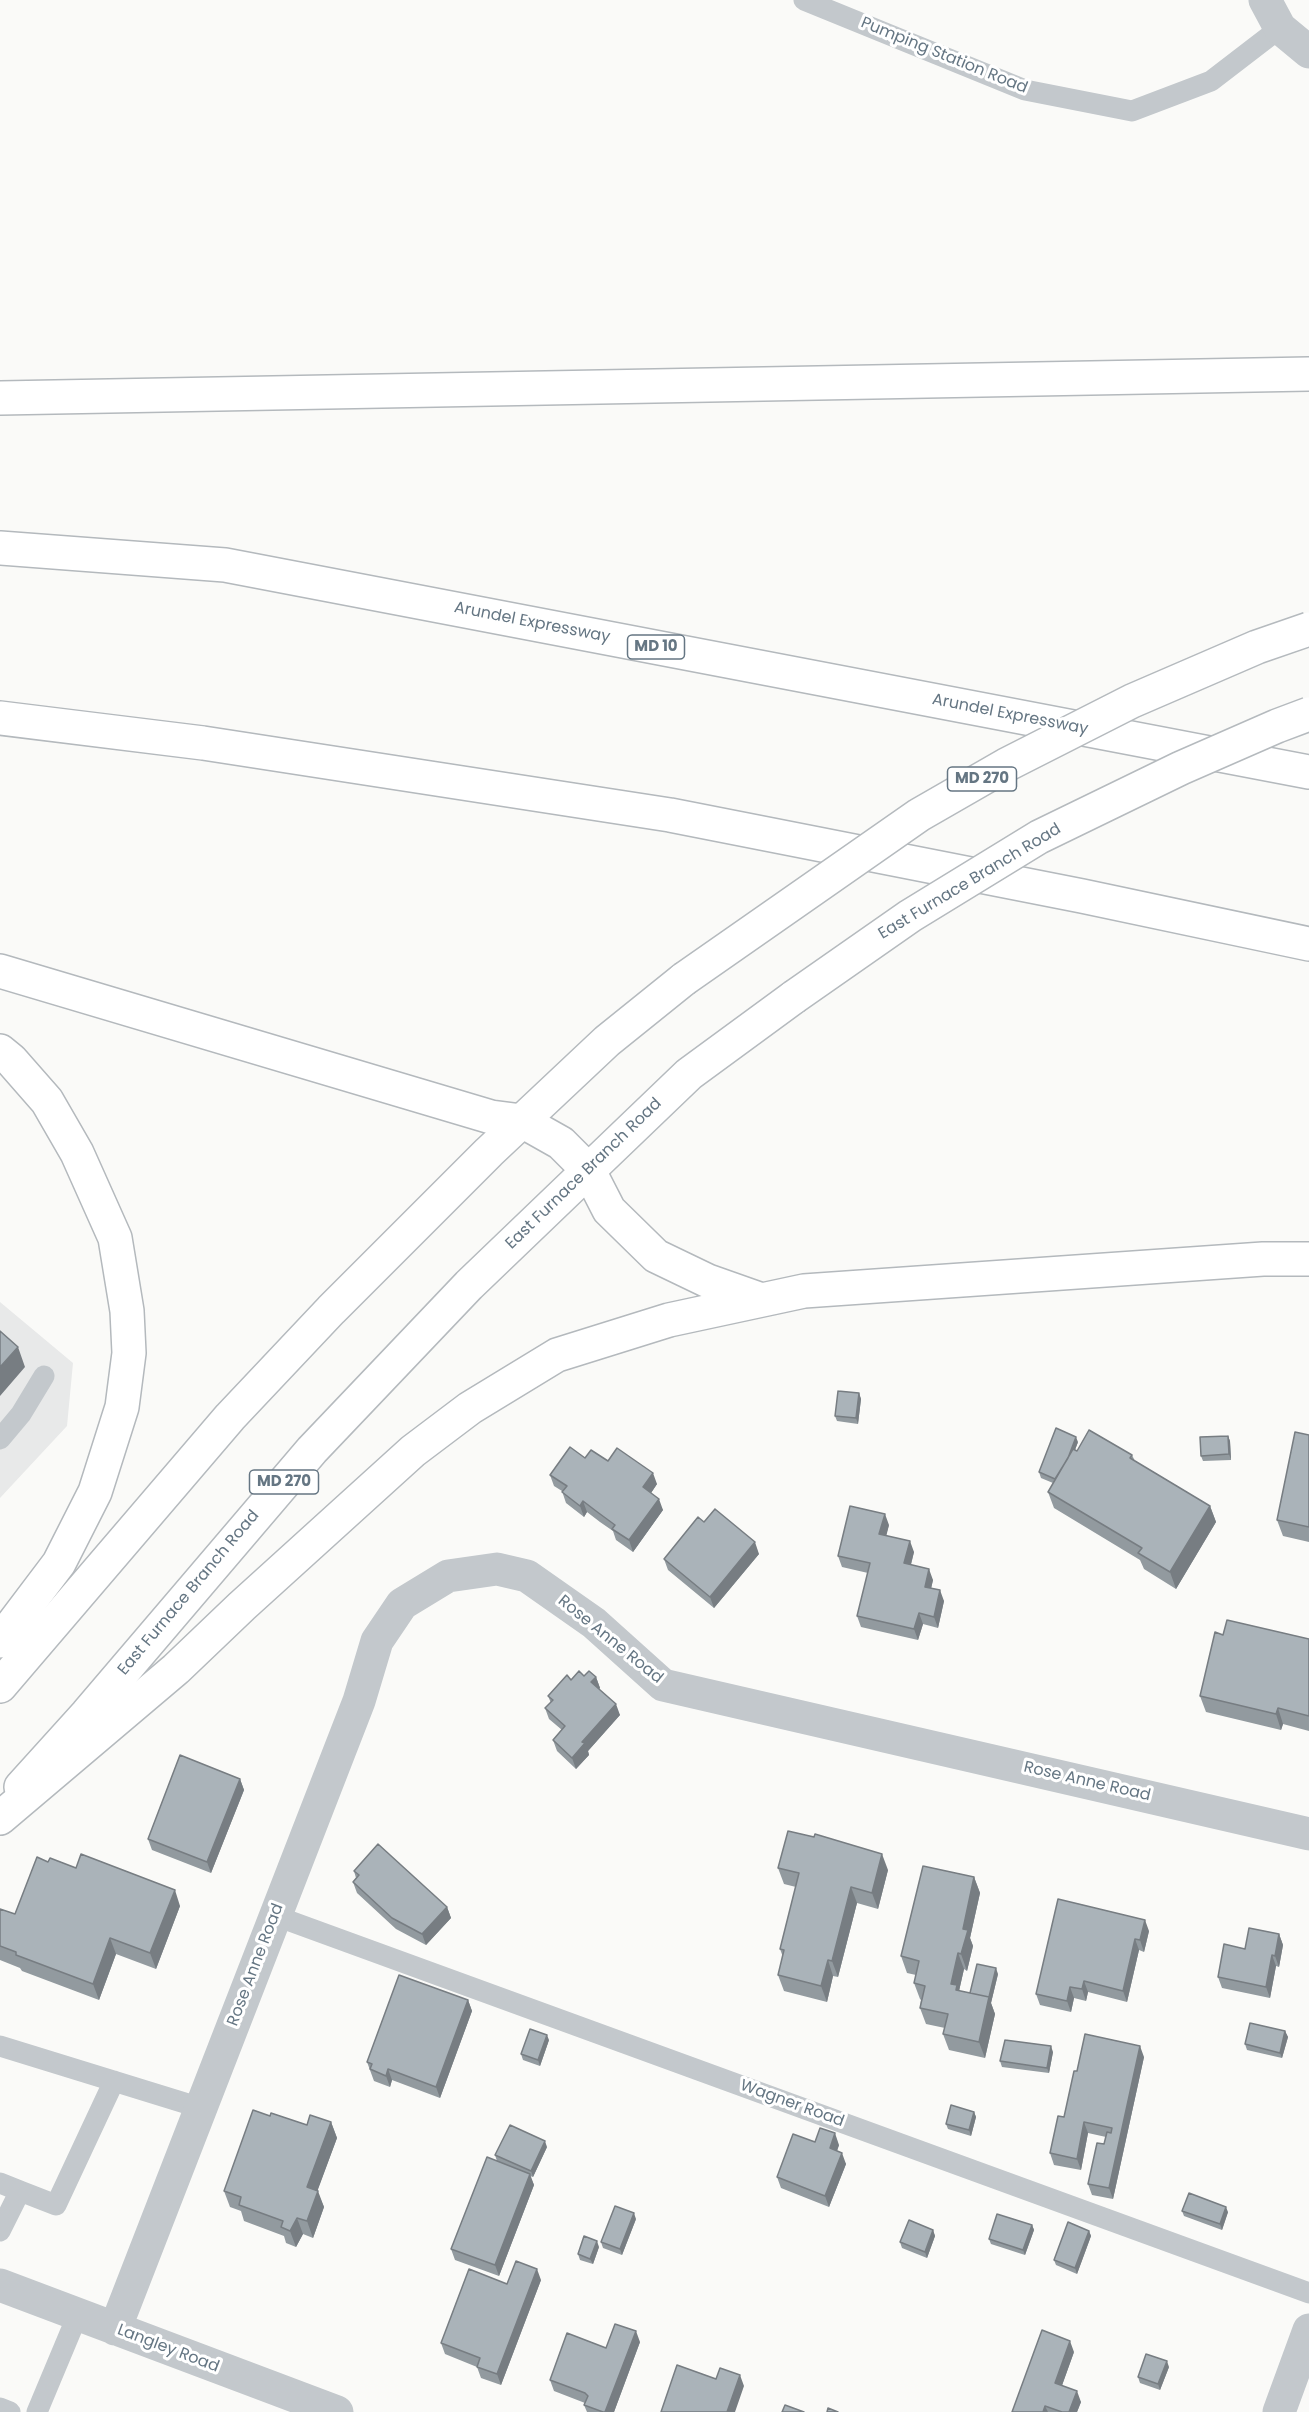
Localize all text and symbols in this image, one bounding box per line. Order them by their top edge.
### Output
street label: Pumping Station Road [858,14,1030,98]
street label: Arundel Expressway [452,598,612,648]
road number: MD 10 [628,635,684,659]
street label: Arundel Expressway [930,690,1090,740]
road number: MD 270 [948,767,1016,791]
street label: East Furnace Branch Road [875,820,1065,944]
street label: East Furnace Branch Road [502,1094,666,1254]
road number: MD 270 [250,1470,318,1494]
street label: East Furnace Branch Road [114,1507,264,1679]
street label: Rose Anne Road [554,1592,666,1688]
street label: Rose Anne Road [1022,1758,1152,1806]
street label: Rose Anne Road [224,1901,288,2029]
street label: Wagner Road [737,2076,847,2132]
street label: Langley Road [114,2321,222,2377]

